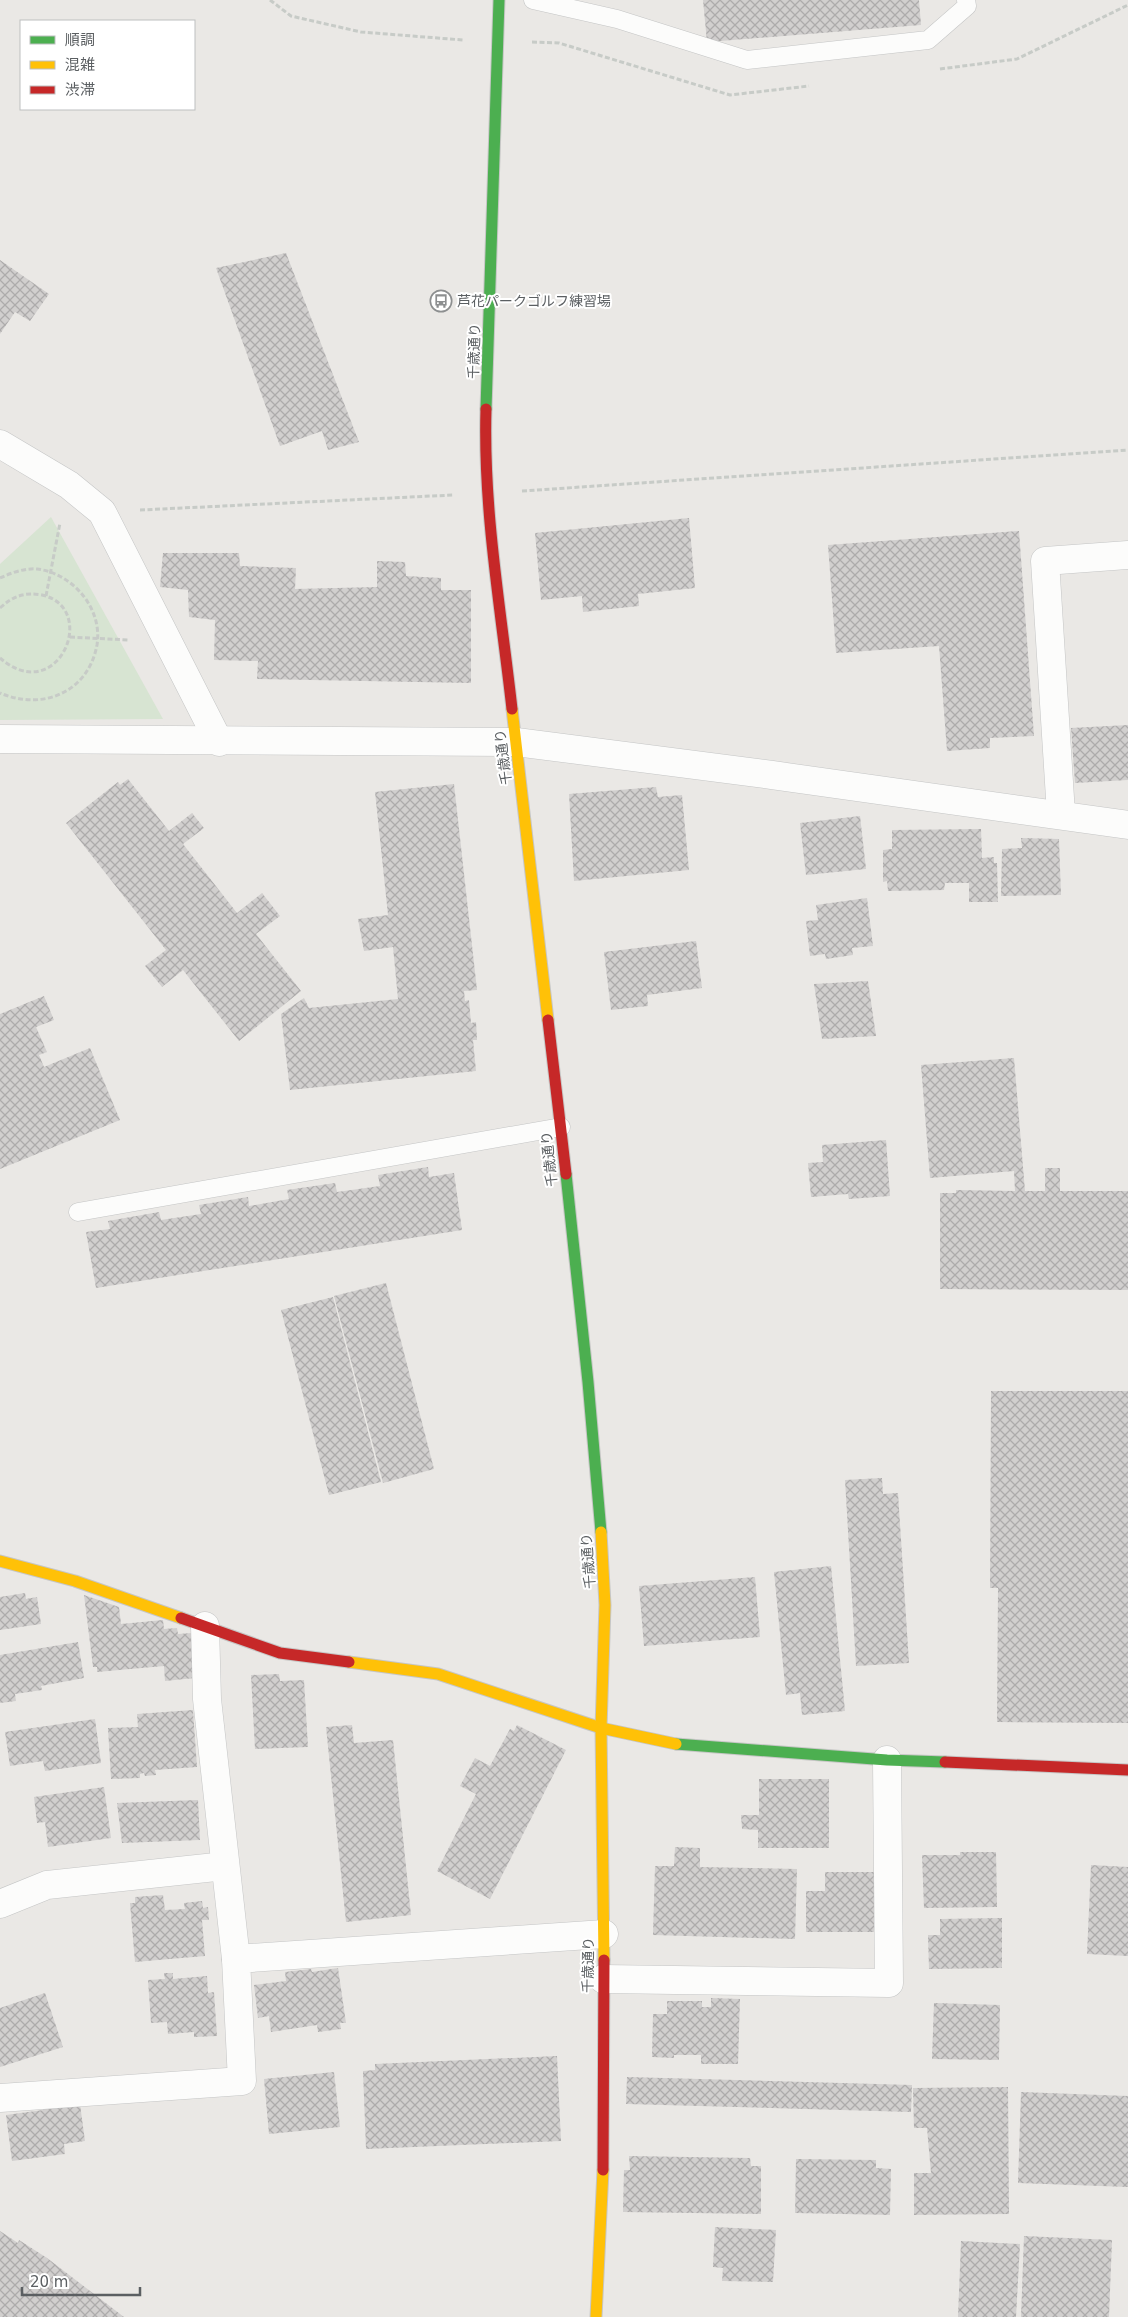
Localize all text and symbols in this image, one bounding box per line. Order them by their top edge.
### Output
legend [20,20,195,110]
text: 順調 [65,31,95,49]
text: 混雑 [65,56,95,74]
text: 渋滞 [65,81,95,99]
bus stop icon: 芦花パークゴルフ練習場 [429,289,453,313]
place label: 芦花パークゴルフ練習場 [457,293,611,309]
street label: 千歳通り [465,323,483,379]
street label: 千歳通り [492,728,514,786]
street label: 千歳通り [538,1130,560,1188]
street label: 千歳通り [578,1533,598,1589]
street label: 千歳通り [580,1937,596,1993]
scale bar [22,2264,140,2296]
text: 20 m [30,2273,68,2291]

